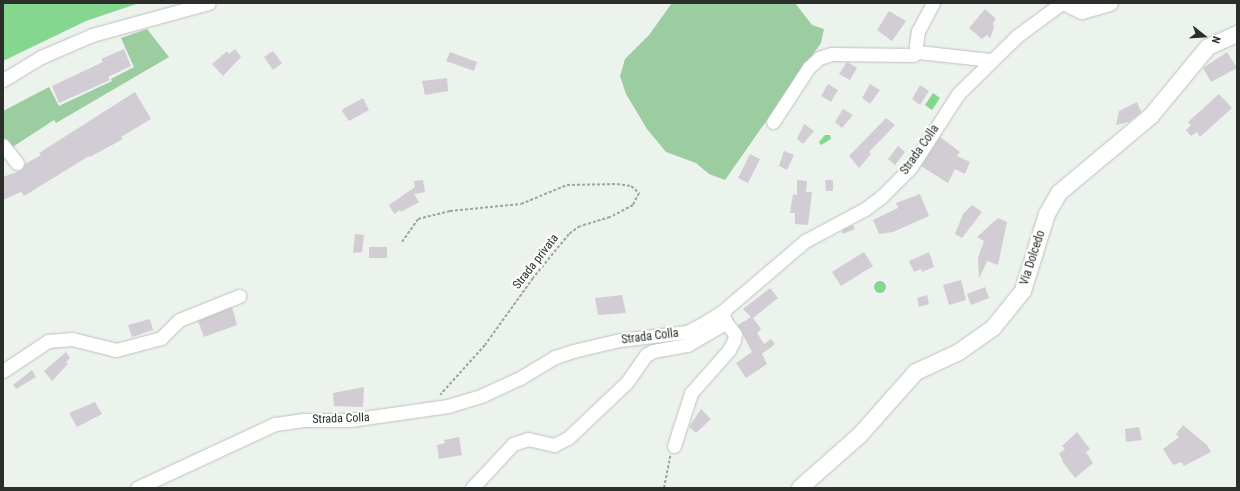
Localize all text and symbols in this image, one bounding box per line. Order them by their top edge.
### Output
north arrow [1184,16,1224,56]
text: N [1209,35,1223,45]
street label: Strada Colla [898,122,942,178]
street label: Via Dolcedo [1017,229,1049,287]
street label: Strada privata [510,232,562,292]
street label: Strada Colla [621,326,679,348]
street label: Strada Colla [312,411,370,427]

